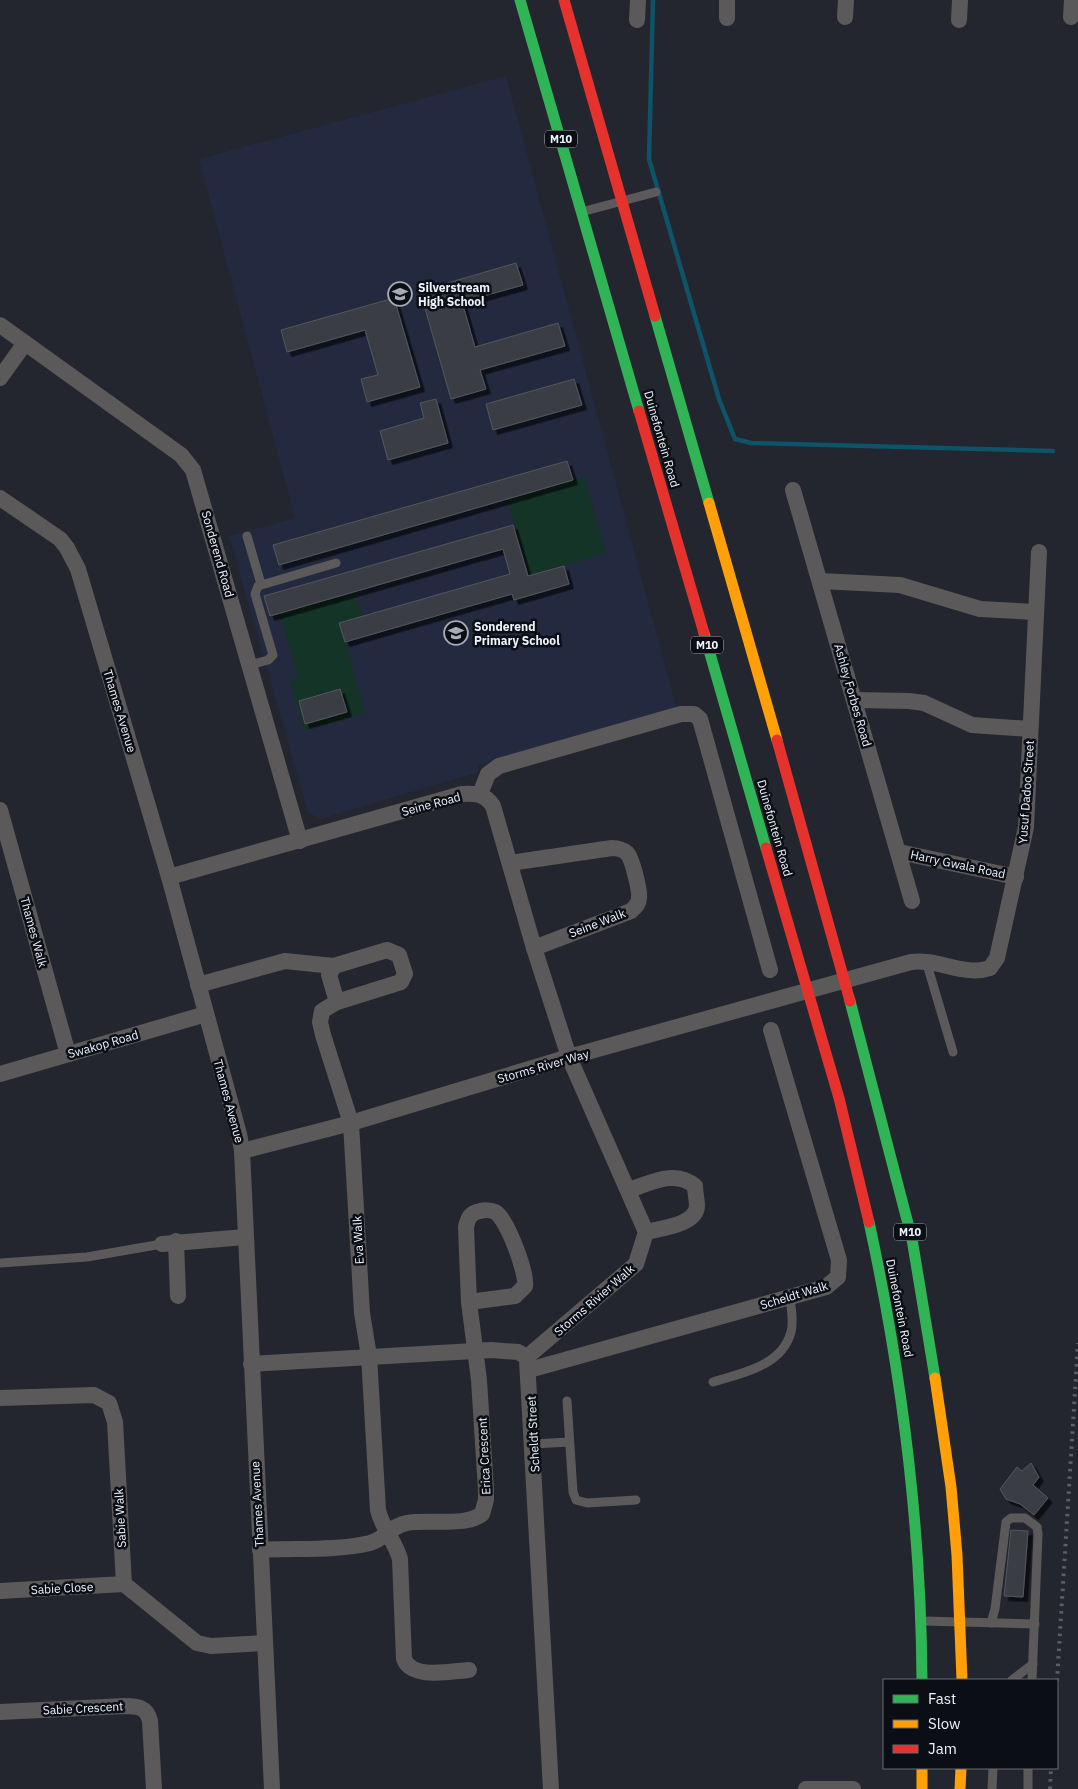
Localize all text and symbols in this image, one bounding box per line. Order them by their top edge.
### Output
road number: M10 [545,130,577,148]
place label: Silverstream High School [418,280,490,309]
school or university icon: Silverstream High School [387,281,413,307]
street label: Duinefontein Road [641,389,683,489]
street label: Sonderend Road [198,509,238,599]
place label: Sonderend Primary School [474,619,560,648]
school or university icon: Sonderend Primary School [443,620,469,646]
road number: M10 [691,636,723,654]
street label: Ashley Forbes Road [831,642,875,748]
street label: Thames Avenue [100,668,140,755]
street label: Yusuf Dadoo Street [1015,740,1037,844]
street label: Duinefontein Road [754,778,796,878]
street label: Seine Road [400,789,462,819]
street label: Harry Gwala Road [909,847,1007,881]
street label: Thames Walk [17,895,51,970]
street label: Seine Walk [567,905,628,941]
street label: Swakop Road [66,1027,140,1061]
street label: Storms River Way [495,1046,591,1086]
street label: Thames Avenue [211,1058,247,1145]
street label: Eva Walk [349,1215,367,1265]
road number: M10 [894,1224,926,1240]
street label: Duinefontein Road [883,1258,917,1358]
street label: Storms Rivier Walk [551,1261,638,1339]
street label: Scheldt Walk [758,1277,830,1312]
street label: Scheldt Street [524,1395,542,1473]
street label: Erica Crescent [474,1417,494,1495]
street label: Thames Avenue [247,1460,267,1547]
street label: Sabie Walk [111,1487,129,1548]
street label: Sabie Close [30,1579,94,1597]
legend [883,1679,1058,1769]
text: Fast [928,1689,956,1708]
street label: Sabie Crescent [42,1698,124,1718]
text: Slow [928,1714,961,1733]
text: Jam [928,1739,957,1758]

